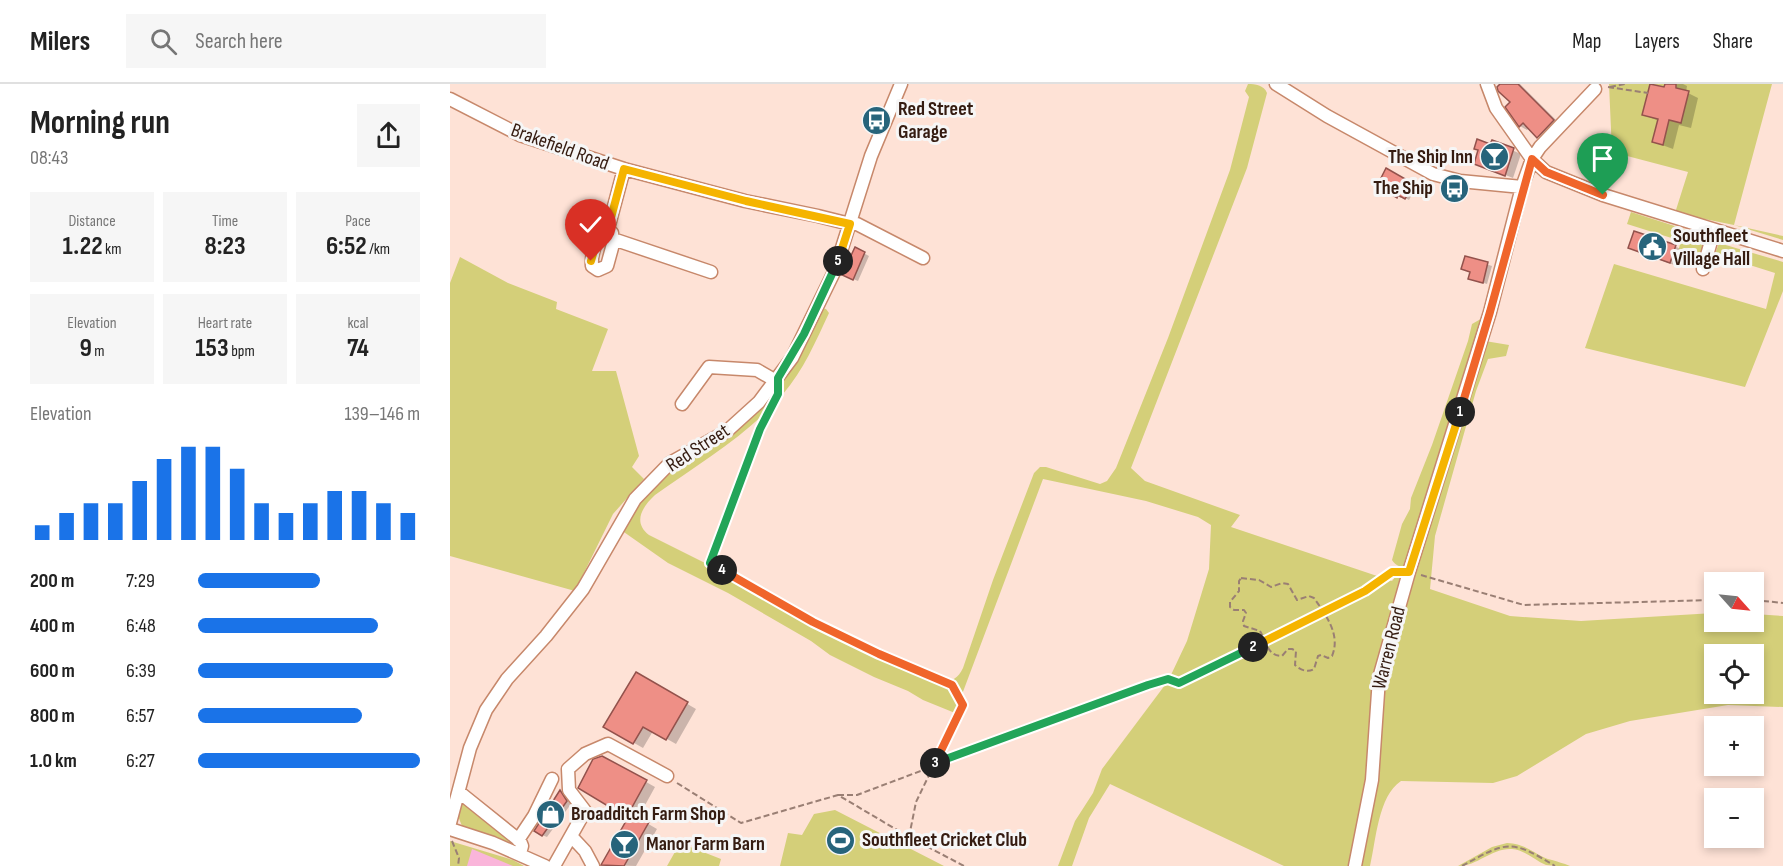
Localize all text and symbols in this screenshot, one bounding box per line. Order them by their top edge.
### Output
search box [126,14,546,68]
text: Milers [30,25,90,58]
icon: search [147,25,180,58]
text: Search here [195,28,283,55]
text: Map [1572,29,1601,54]
text: Layers [1634,29,1680,54]
text: Share [1713,29,1753,54]
place label: Red Street Garage [898,97,974,144]
text: Morning run [30,103,170,143]
button: share [357,104,420,167]
bus stop icon: Red Street Garage [861,104,893,136]
street label: Brakefield Road [508,118,612,176]
pin [1577,133,1628,195]
bar icon: The Ship Inn [1478,141,1510,173]
icon: arrive [1586,142,1619,175]
place label: The Ship Inn [1388,145,1473,169]
text: 08:43 [30,146,68,170]
bus stop icon: The Ship [1438,172,1470,204]
place label: The Ship [1373,176,1433,200]
pin [565,199,616,261]
icon: check [574,208,607,241]
text: Distance [68,212,116,231]
text: Time [212,212,238,231]
text: Pace [345,212,371,231]
place label: Southfleet Village Hall [1673,224,1750,271]
text: 1.22 [62,231,103,262]
text: 8:23 [204,231,246,262]
text: 6:52 [326,231,367,262]
public building icon: Southfleet Village Hall [1636,231,1668,263]
text: km [103,240,122,259]
text: /km [367,240,390,259]
pin: 5 [823,246,853,276]
text: 5 [834,251,842,270]
text: Elevation [67,314,117,333]
text: Heart rate [198,314,252,333]
text: kcal [347,314,369,333]
text: 9 [79,333,92,364]
text: 153 [195,333,229,364]
text: 74 [347,333,369,364]
text: m [92,342,105,361]
text: bpm [229,342,255,361]
pin: 1 [1445,397,1475,427]
text: Elevation [30,402,92,426]
text: 139–146 m [344,402,420,426]
text: 1 [1457,402,1463,421]
street label: Red Street [662,419,734,477]
pin: 4 [707,555,737,585]
text: 4 [718,560,726,579]
text: 200 m [30,569,74,593]
text: 7:29 [126,569,155,593]
north arrow [1704,572,1764,632]
map controls [1704,572,1764,848]
street label: Warren Road [1367,604,1411,692]
text: 400 m [30,614,75,638]
text: 6:48 [126,614,156,638]
pin: 2 [1238,632,1268,662]
text: 2 [1249,637,1257,656]
button: locate [1704,644,1764,704]
text: 600 m [30,659,75,683]
text: 6:39 [126,659,156,683]
text: 800 m [30,704,75,728]
text: 6:57 [126,704,154,728]
button: + [1704,716,1764,776]
pin: 3 [920,748,950,778]
text: 1.0 km [30,749,77,773]
text: 6:27 [126,749,155,773]
text: 3 [931,753,939,772]
button: − [1704,788,1764,848]
shop icon: Broadditch Farm Shop [534,798,566,830]
place label: Broadditch Farm Shop [571,802,726,826]
sports icon: Southfleet Cricket Club [825,824,857,856]
bar icon: Manor Farm Barn [609,828,641,860]
place label: Southfleet Cricket Club [862,828,1027,852]
place label: Manor Farm Barn [646,832,765,856]

